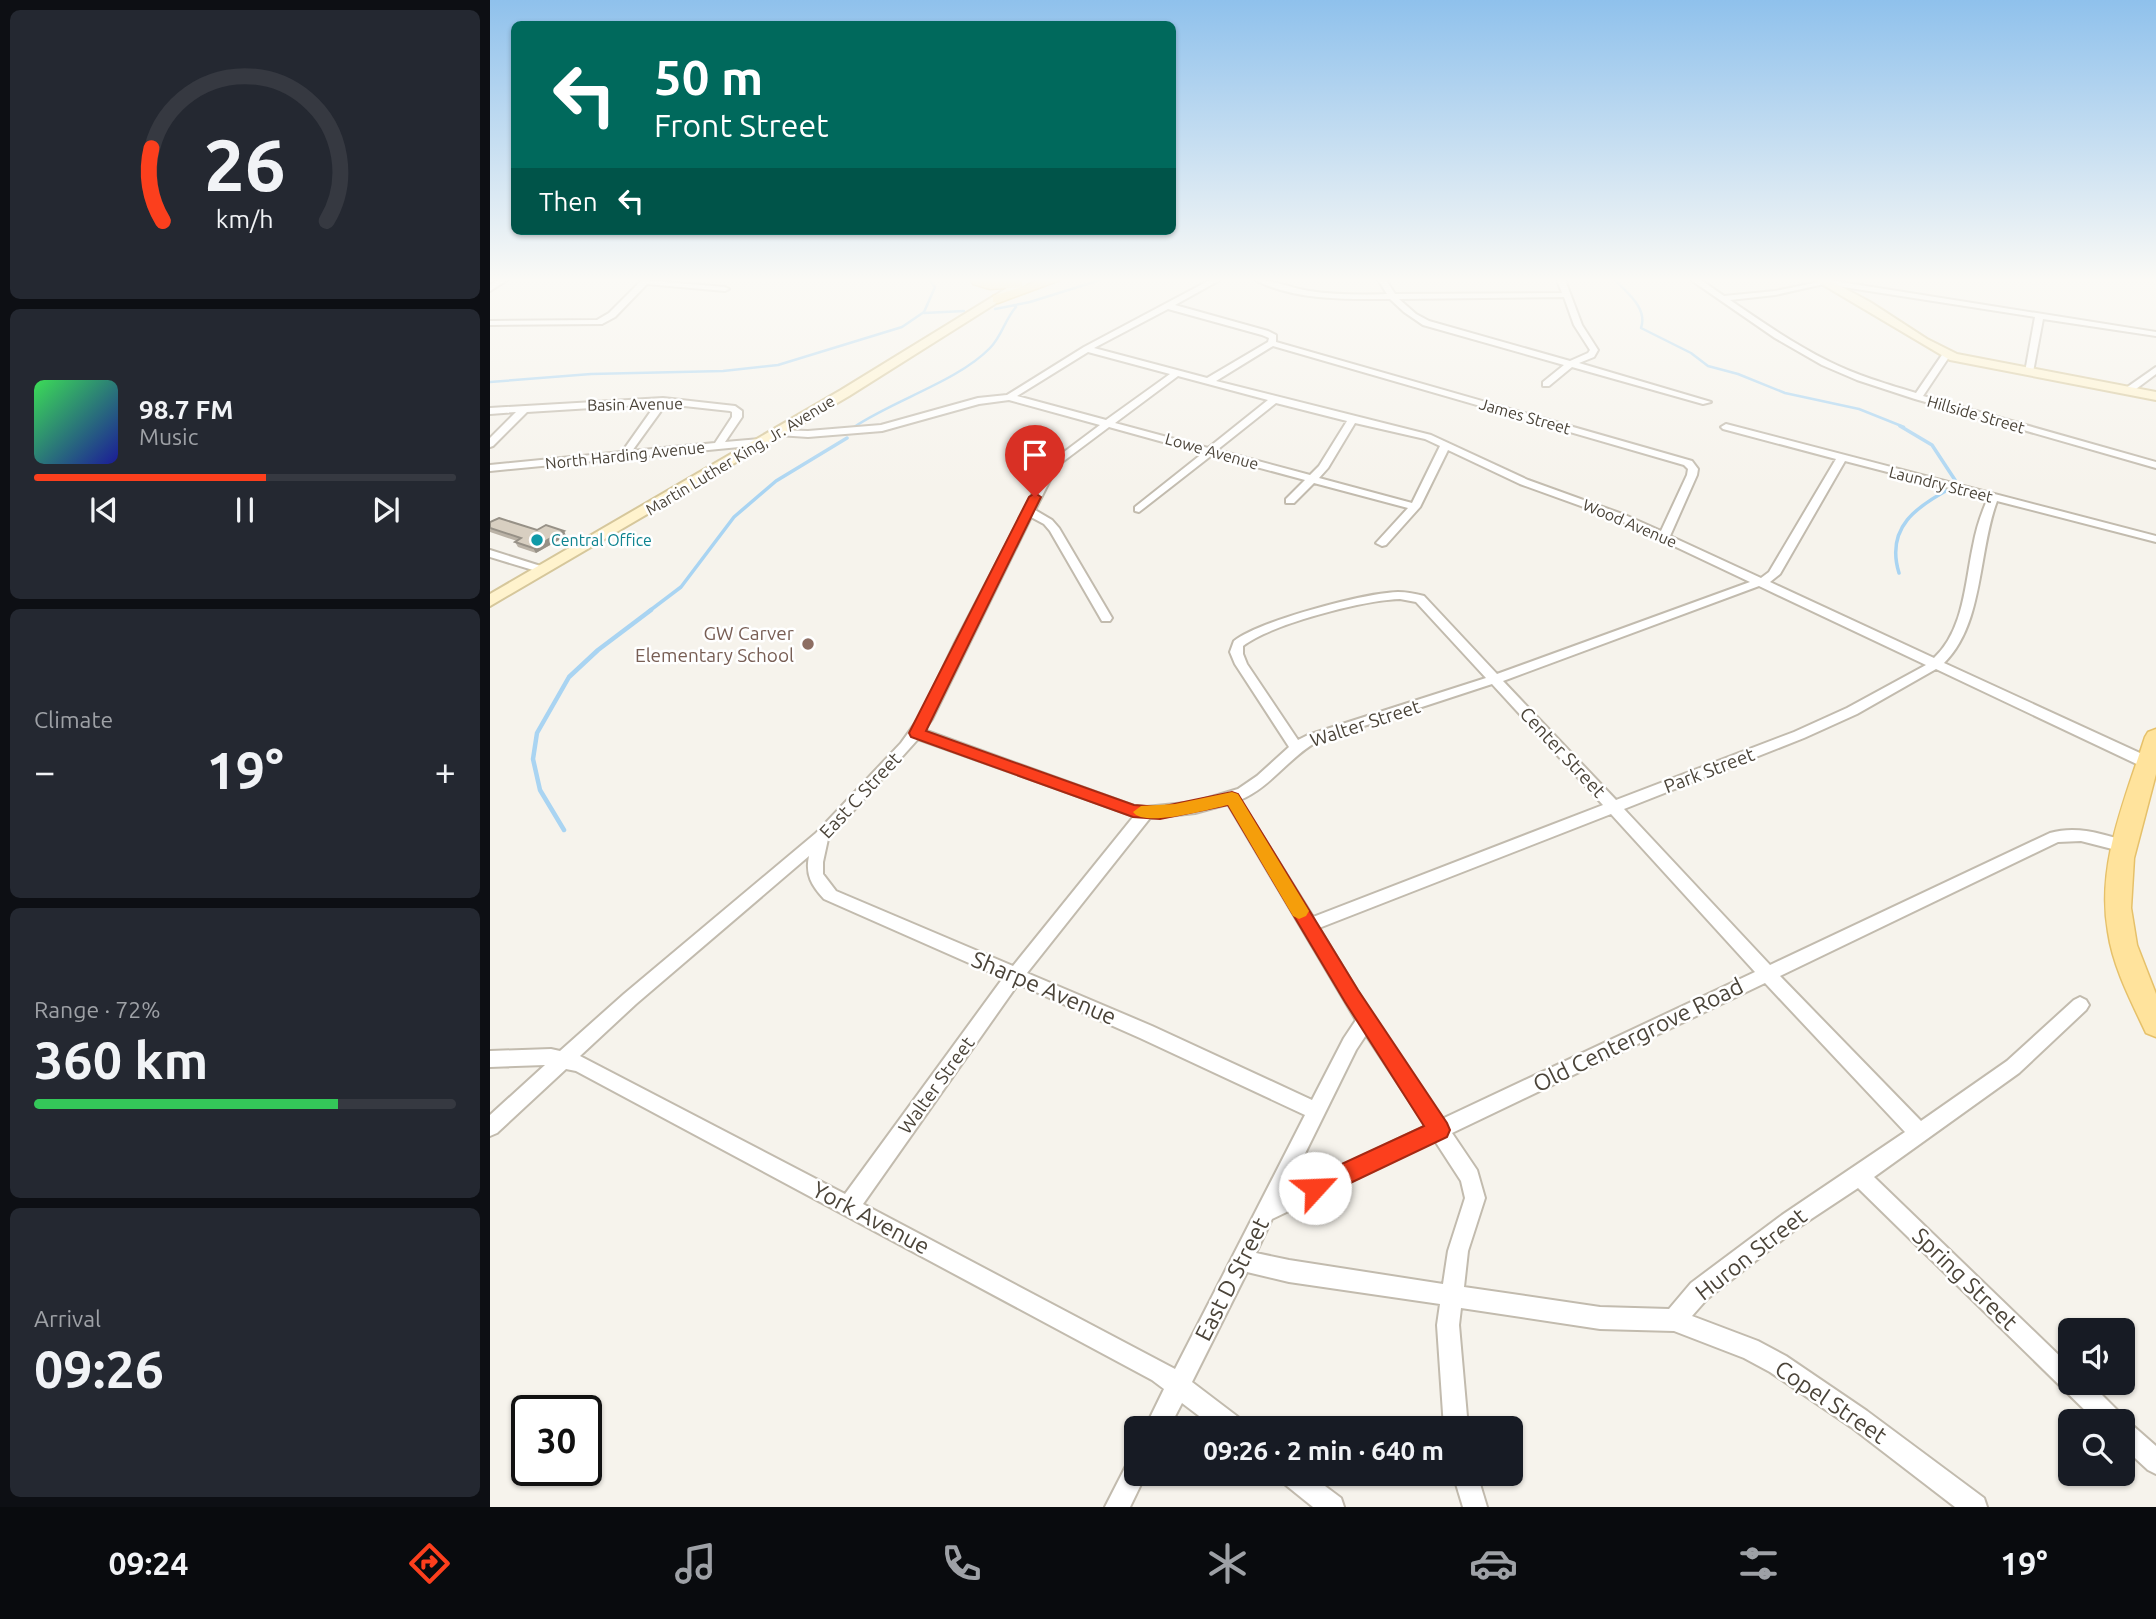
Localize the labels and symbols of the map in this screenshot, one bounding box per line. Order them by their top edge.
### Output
street label: Martin Luther King, Jr. Avenue [642,391,838,519]
street label: Hillside Street [1925,391,2028,437]
street label: Basin Avenue [587,394,683,414]
street label: James Street [1477,394,1573,438]
pin [1005,425,1065,497]
street label: Lowe Avenue [1163,429,1261,473]
street label: North Harding Avenue [544,438,706,472]
street label: Laundry Street [1887,462,1996,506]
street label: Wood Avenue [1580,495,1680,551]
place label: Central Office [551,531,652,549]
marker: Central Office [529,532,545,548]
place label: GW Carver Elementary School [635,622,794,666]
marker: GW Carver Elementary School [800,636,816,652]
street label: Walter Street [1307,695,1423,751]
street label: Center Street [1516,702,1611,802]
street label: Park Street [1661,742,1758,797]
street label: East C Street [815,747,906,843]
street label: Sharpe Avenue [968,946,1120,1029]
street label: Old Centergrove Road [1529,973,1747,1096]
street label: Walter Street [893,1032,979,1138]
position arrow [1278,1151,1352,1225]
street label: York Avenue [808,1176,934,1259]
street label: Huron Street [1690,1203,1811,1305]
street label: East D Street [1190,1213,1273,1344]
street label: Spring Street [1908,1223,2023,1335]
street label: Copel Street [1771,1355,1892,1448]
speed limit sign: 30 [511,1395,602,1486]

